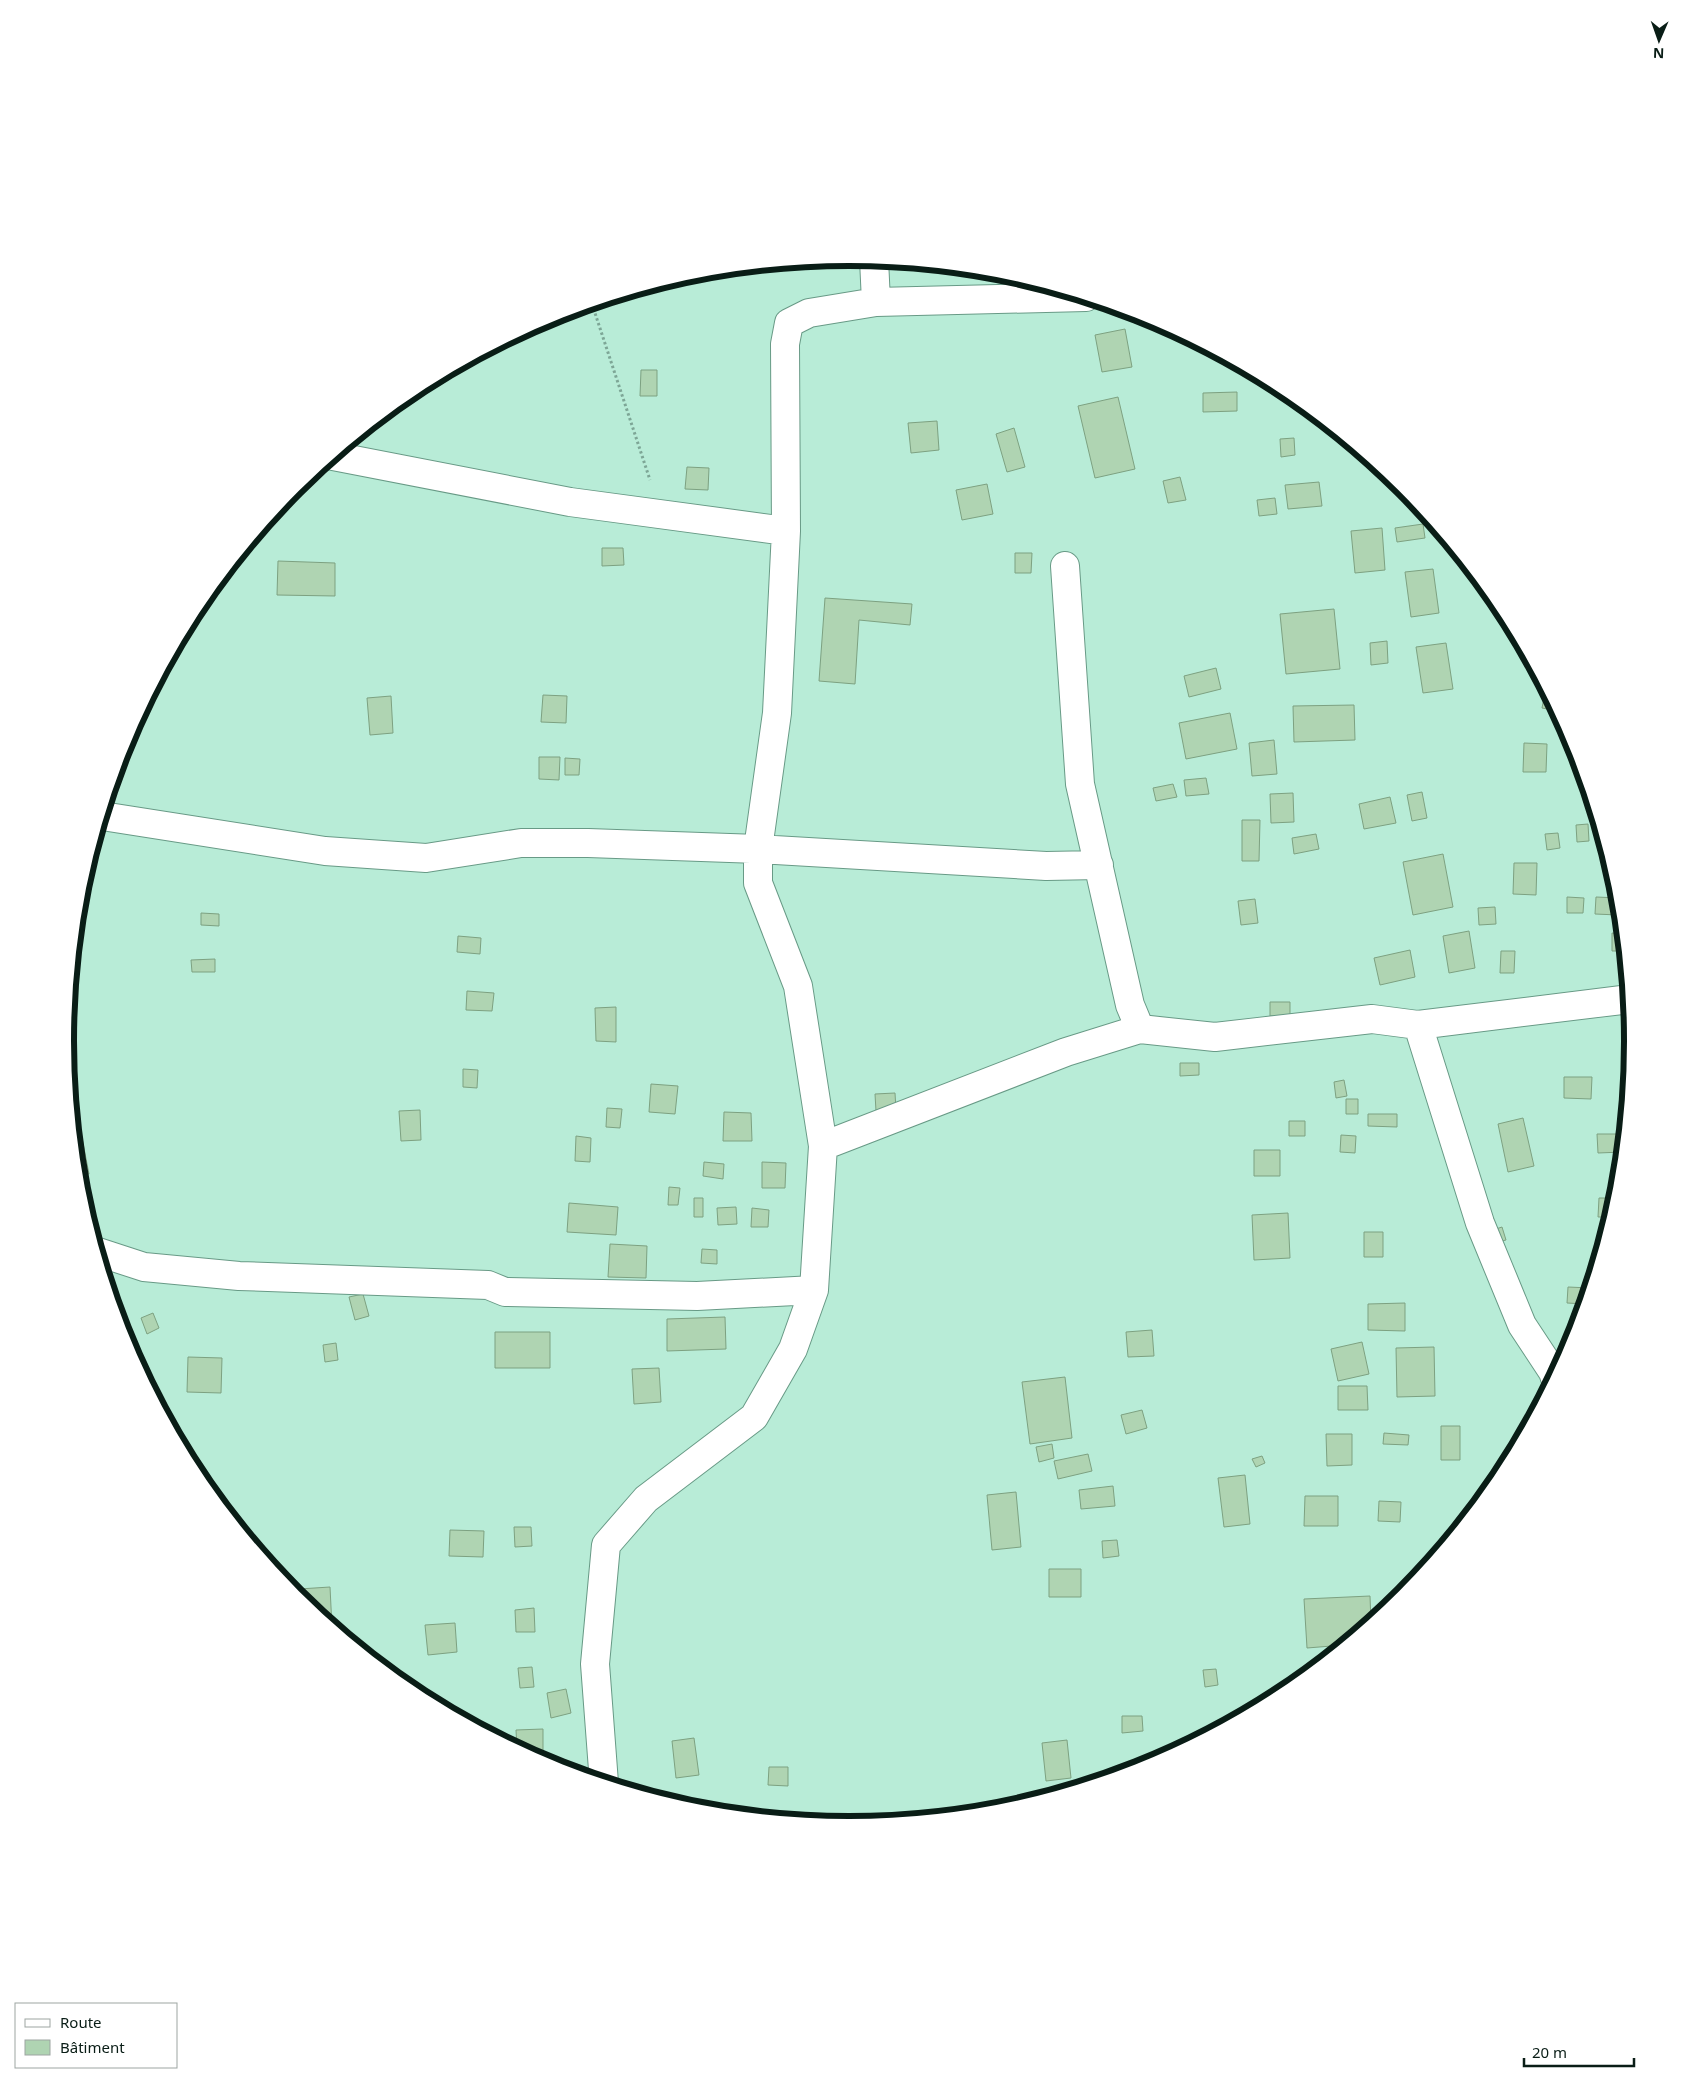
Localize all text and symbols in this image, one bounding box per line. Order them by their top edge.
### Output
north arrow [1634,15,1684,65]
text: N [1653,44,1665,63]
legend [15,2003,178,2068]
text: Route [60,2012,102,2032]
scale bar [1524,2036,1634,2068]
text: Bâtiment [60,2037,125,2057]
text: 20 m [1532,2042,1567,2062]

